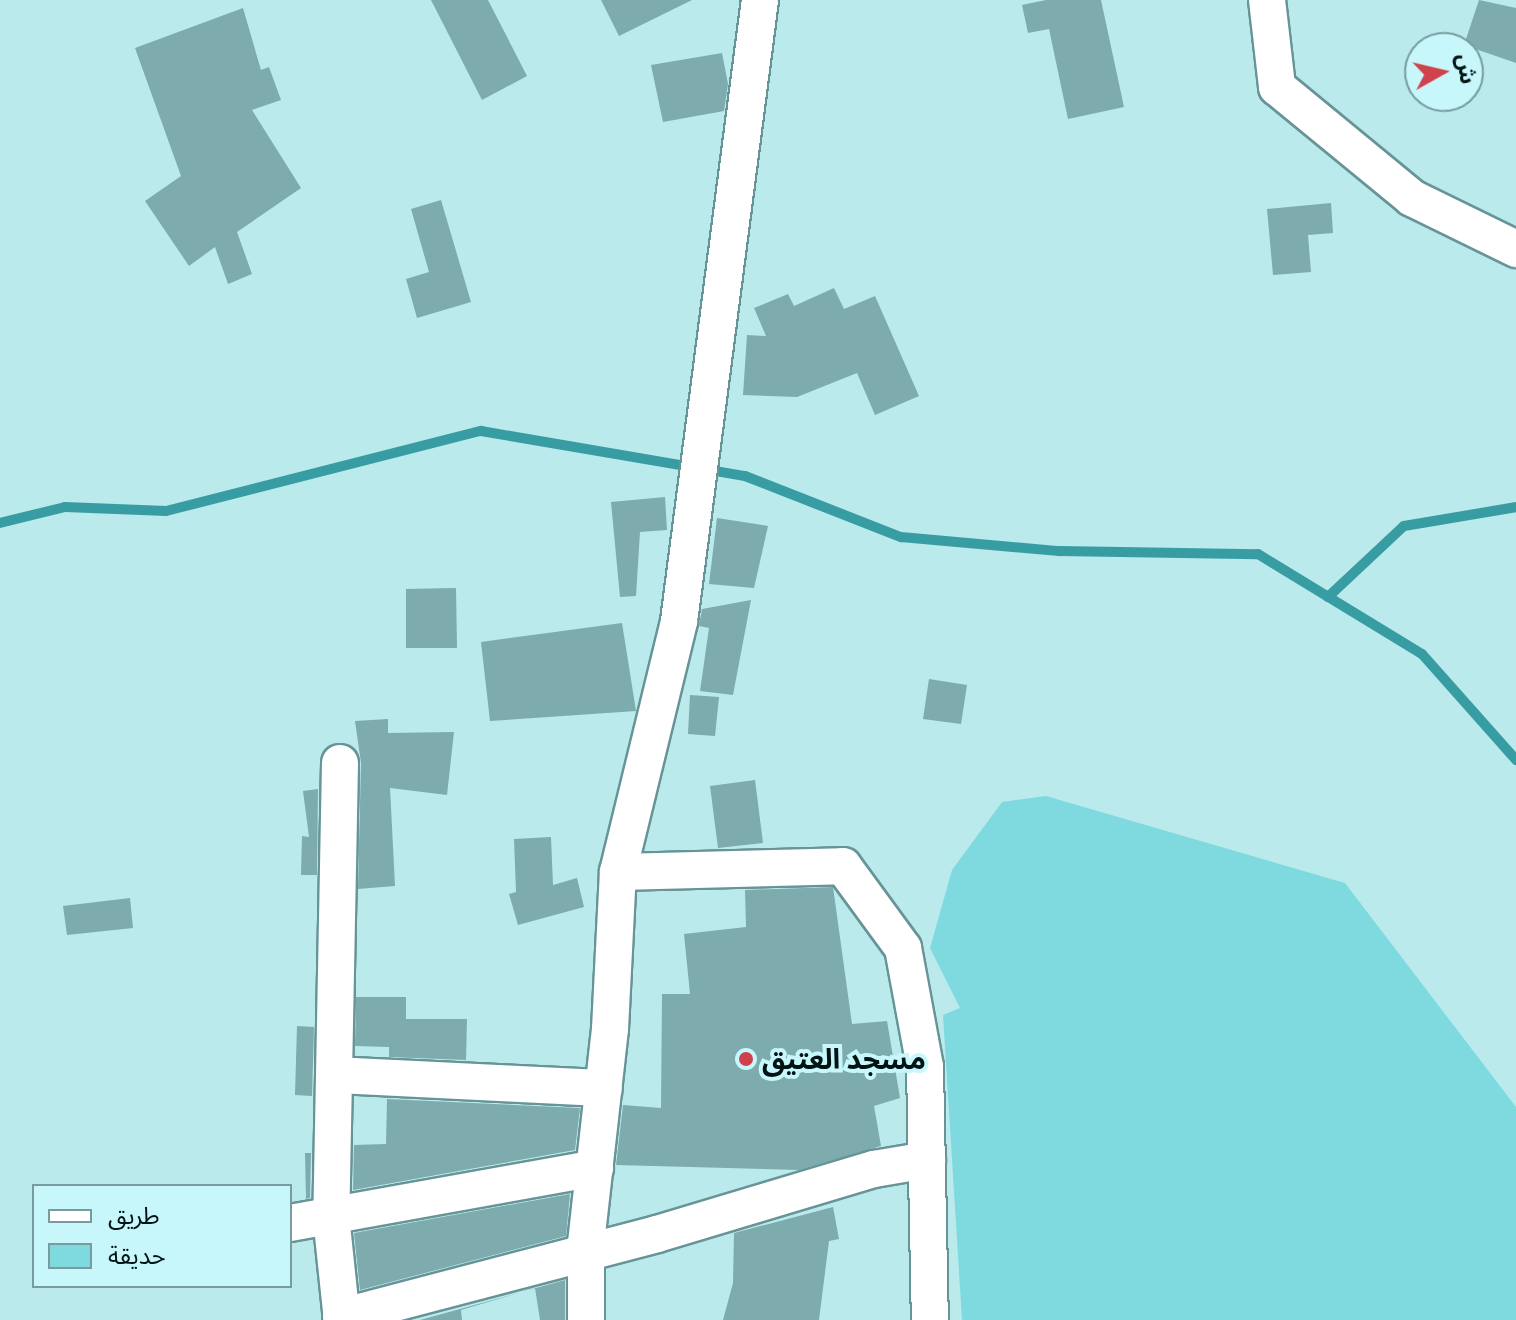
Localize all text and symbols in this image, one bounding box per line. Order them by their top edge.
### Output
north arrow [1404,32,1484,112]
text: ش [1451,52,1482,86]
place label: مسجد العتيق [762,1042,926,1076]
marker: مسجد العتيق [737,1050,755,1068]
legend [32,1184,292,1288]
text: طريق [108,1201,160,1230]
text: حديقة [108,1241,166,1270]

